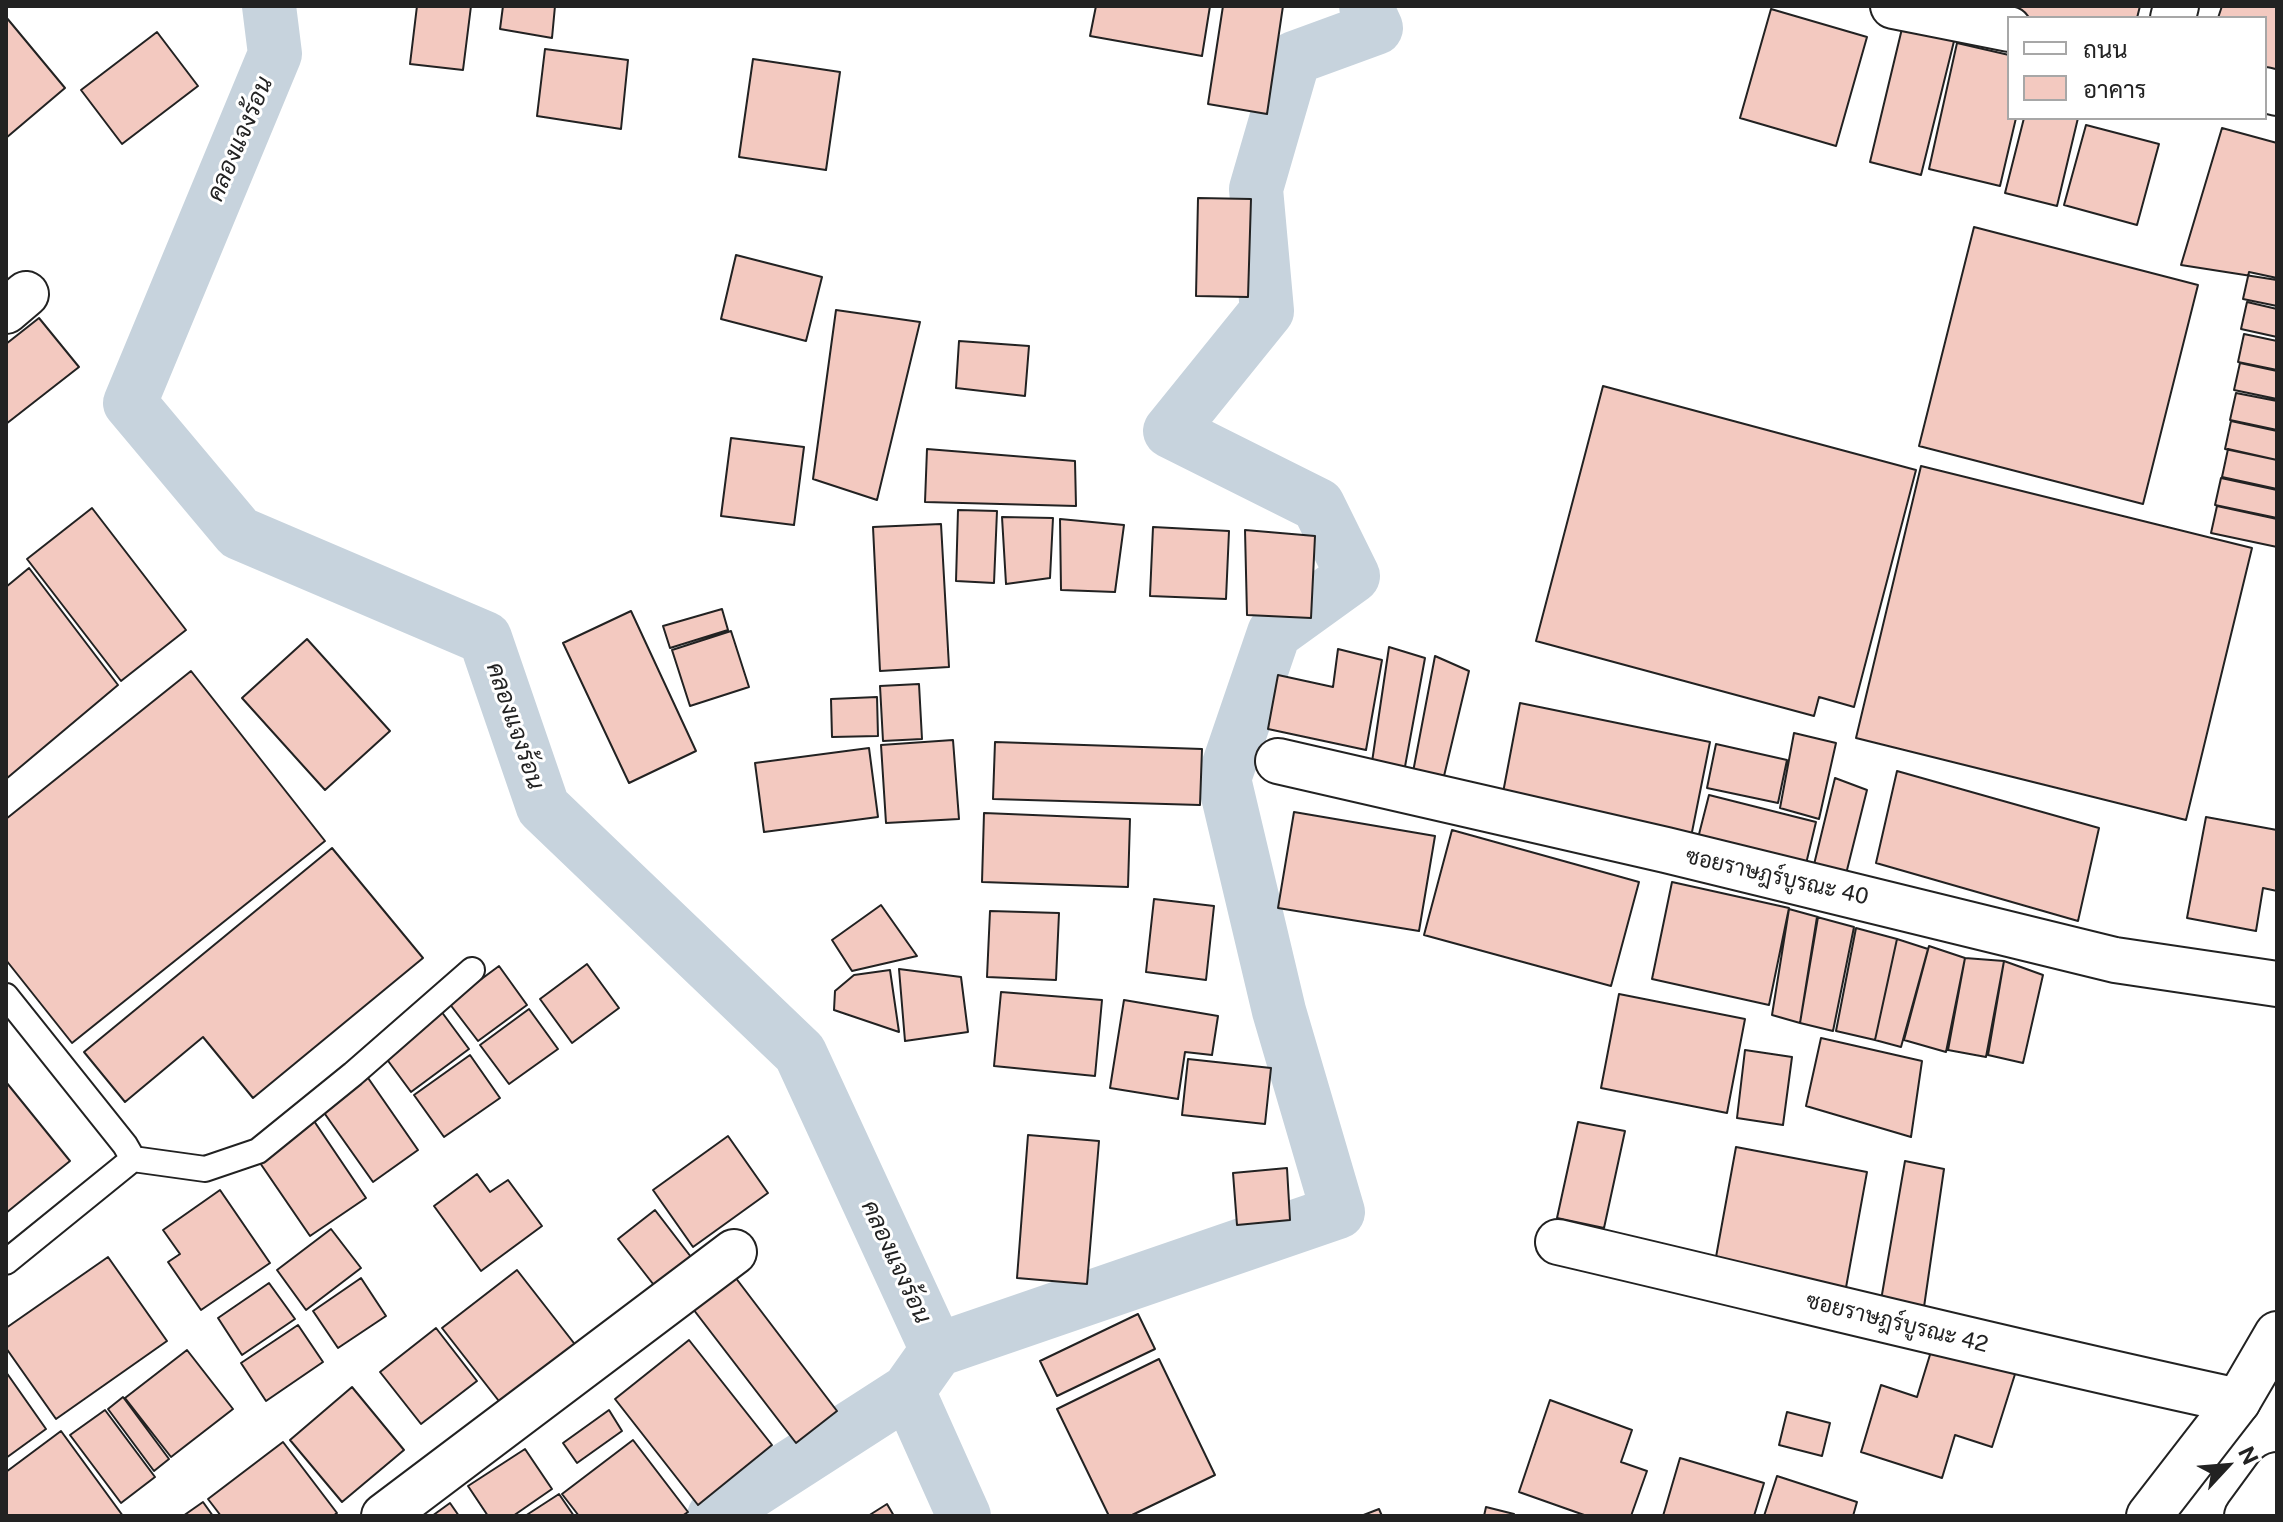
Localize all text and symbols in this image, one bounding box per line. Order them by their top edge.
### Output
legend [2007,16,2267,120]
text: ถนน [2083,35,2128,63]
water label: คลองแจงร้อน [201,72,279,206]
text: อาคาร [2083,75,2146,103]
water label: คลองแจงร้อน [480,659,550,793]
street label: ซอยราษฎร์บูรณะ 40 [1683,843,1871,911]
water label: คลองแจงร้อน [855,1196,937,1328]
street label: ซอยราษฎร์บูรณะ 42 [1803,1288,1991,1358]
north arrow [2187,1426,2267,1506]
text: N [2233,1442,2264,1469]

